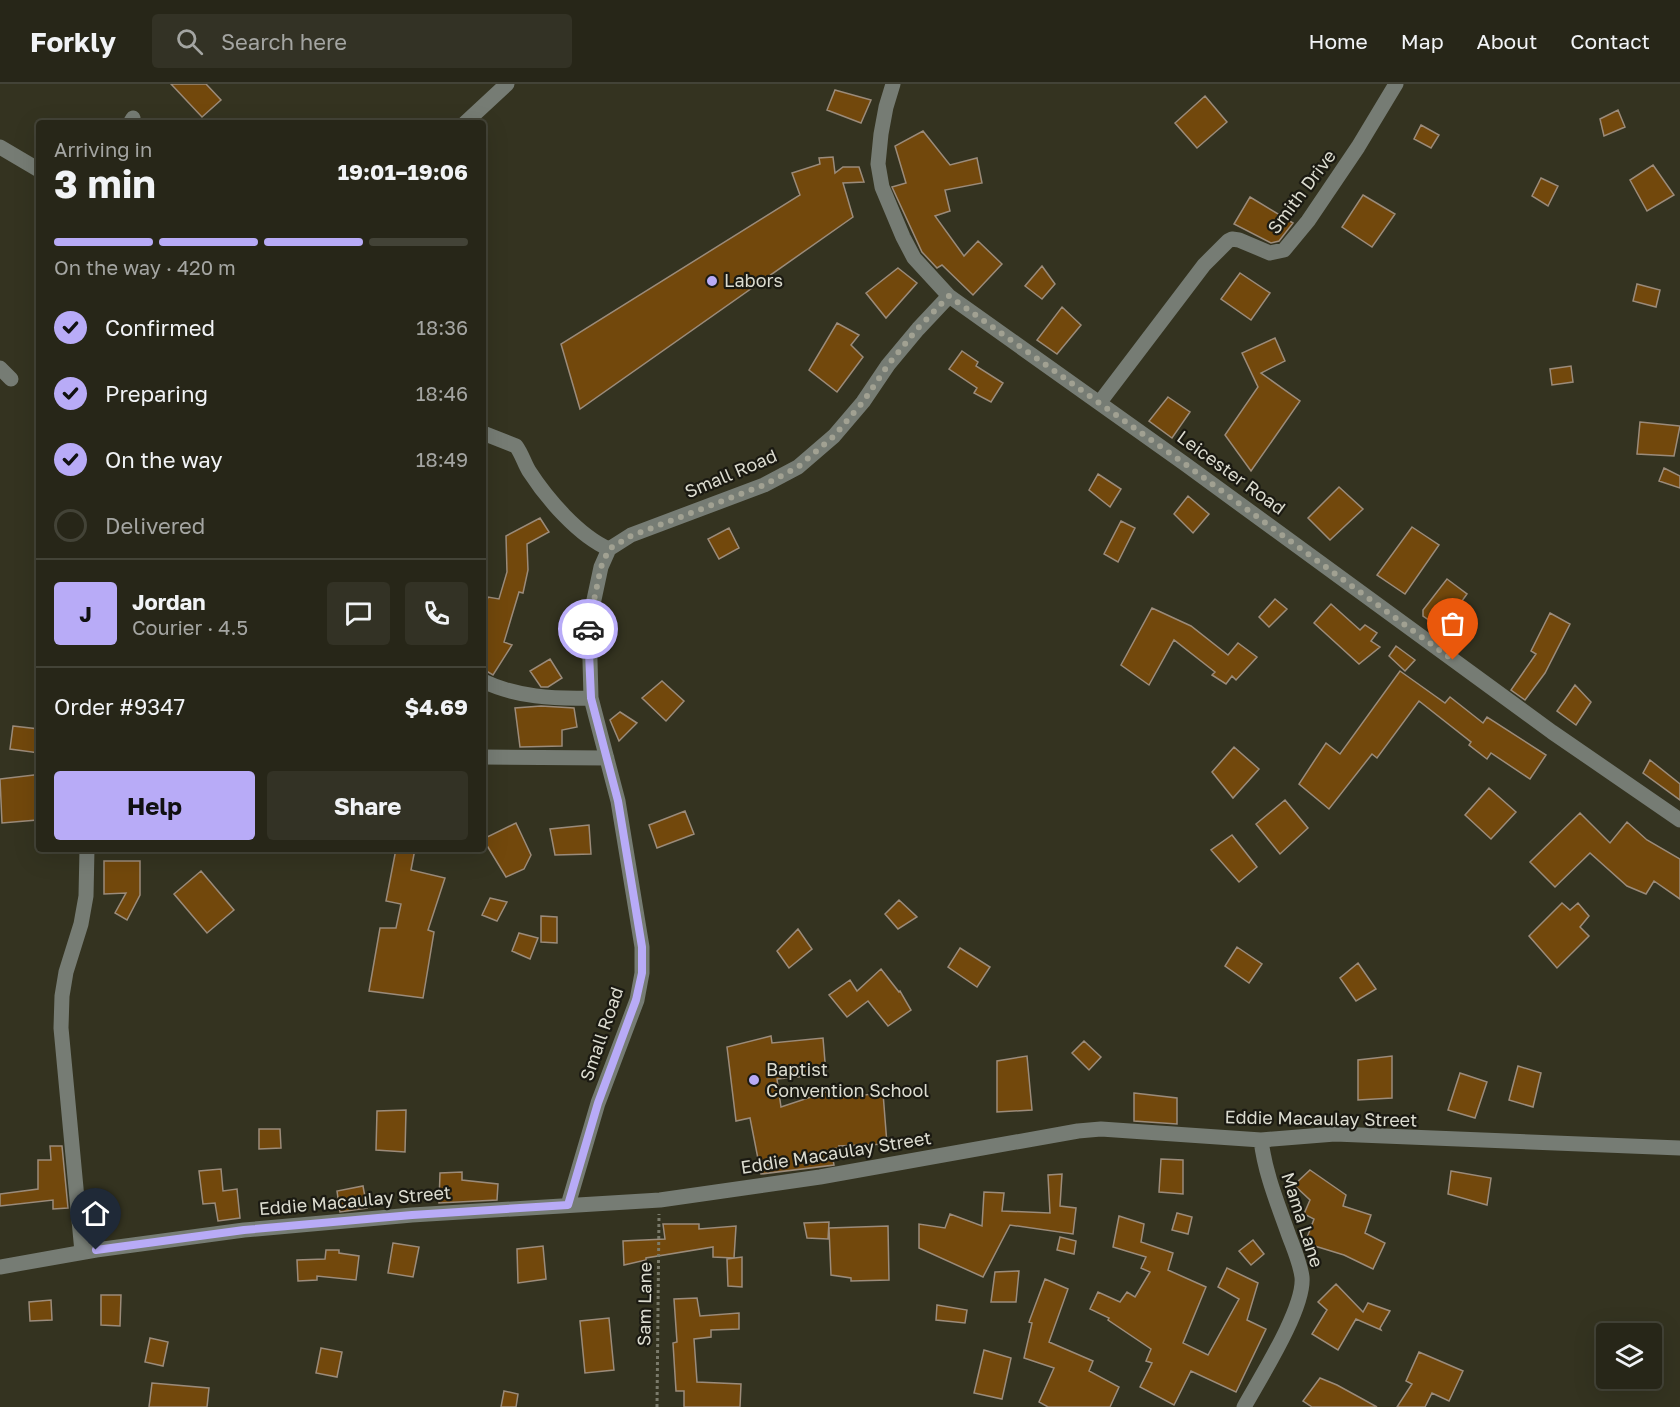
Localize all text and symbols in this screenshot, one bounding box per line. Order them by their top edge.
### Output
search box [152,14,572,68]
text: Forkly [30,25,116,58]
icon: search [173,25,206,58]
text: Search here [221,28,347,55]
text: Home [1308,28,1368,54]
text: Map [1401,28,1444,54]
text: About [1477,28,1537,54]
text: Contact [1570,28,1650,54]
text: Arriving in [54,137,152,161]
street label: Smith Drive [1262,145,1340,238]
text: 19:01–19:06 [338,158,468,185]
text: 3 min [54,160,156,207]
text: On the way · 420 m [54,255,236,279]
place label: Labors [724,269,783,291]
marker: Labors [705,274,719,288]
icon: check [54,311,87,344]
text: Confirmed [105,314,215,341]
text: 18:36 [416,315,468,339]
icon: check [54,377,87,410]
text: Preparing [105,380,208,407]
text: 18:46 [416,381,468,405]
street label: Leicester Road [1173,426,1290,519]
icon: check [54,443,87,476]
street label: Small Road [681,444,780,502]
text: On the way [105,446,223,473]
text: 18:49 [416,447,468,471]
text: Delivered [105,512,205,539]
button: chat [327,582,390,645]
button: phone [405,582,468,645]
text: Jordan [132,588,206,615]
pin [1427,598,1478,660]
courier [558,599,618,659]
text: J [79,600,92,627]
icon: bag [1436,607,1469,640]
icon: car [572,613,605,646]
text: Courier · 4.5 [132,615,248,639]
text: Order #9347 [54,693,185,720]
text: $4.69 [405,693,468,720]
button: Help [54,771,255,840]
button: Share [267,771,468,840]
street label: Small Road [575,984,627,1083]
place label: Baptist Convention School [766,1058,929,1101]
marker: Baptist Convention School [747,1073,761,1087]
street label: Eddie Macaulay Street [1225,1105,1418,1131]
street label: Eddie Macaulay Street [739,1126,933,1178]
street label: Mama Lane [1277,1170,1329,1270]
street label: Eddie Macaulay Street [258,1181,452,1219]
pin [70,1188,121,1250]
icon: home [79,1197,112,1230]
street label: Sam Lane [632,1262,656,1346]
map controls [1596,1323,1662,1389]
button: layers [1596,1323,1662,1389]

